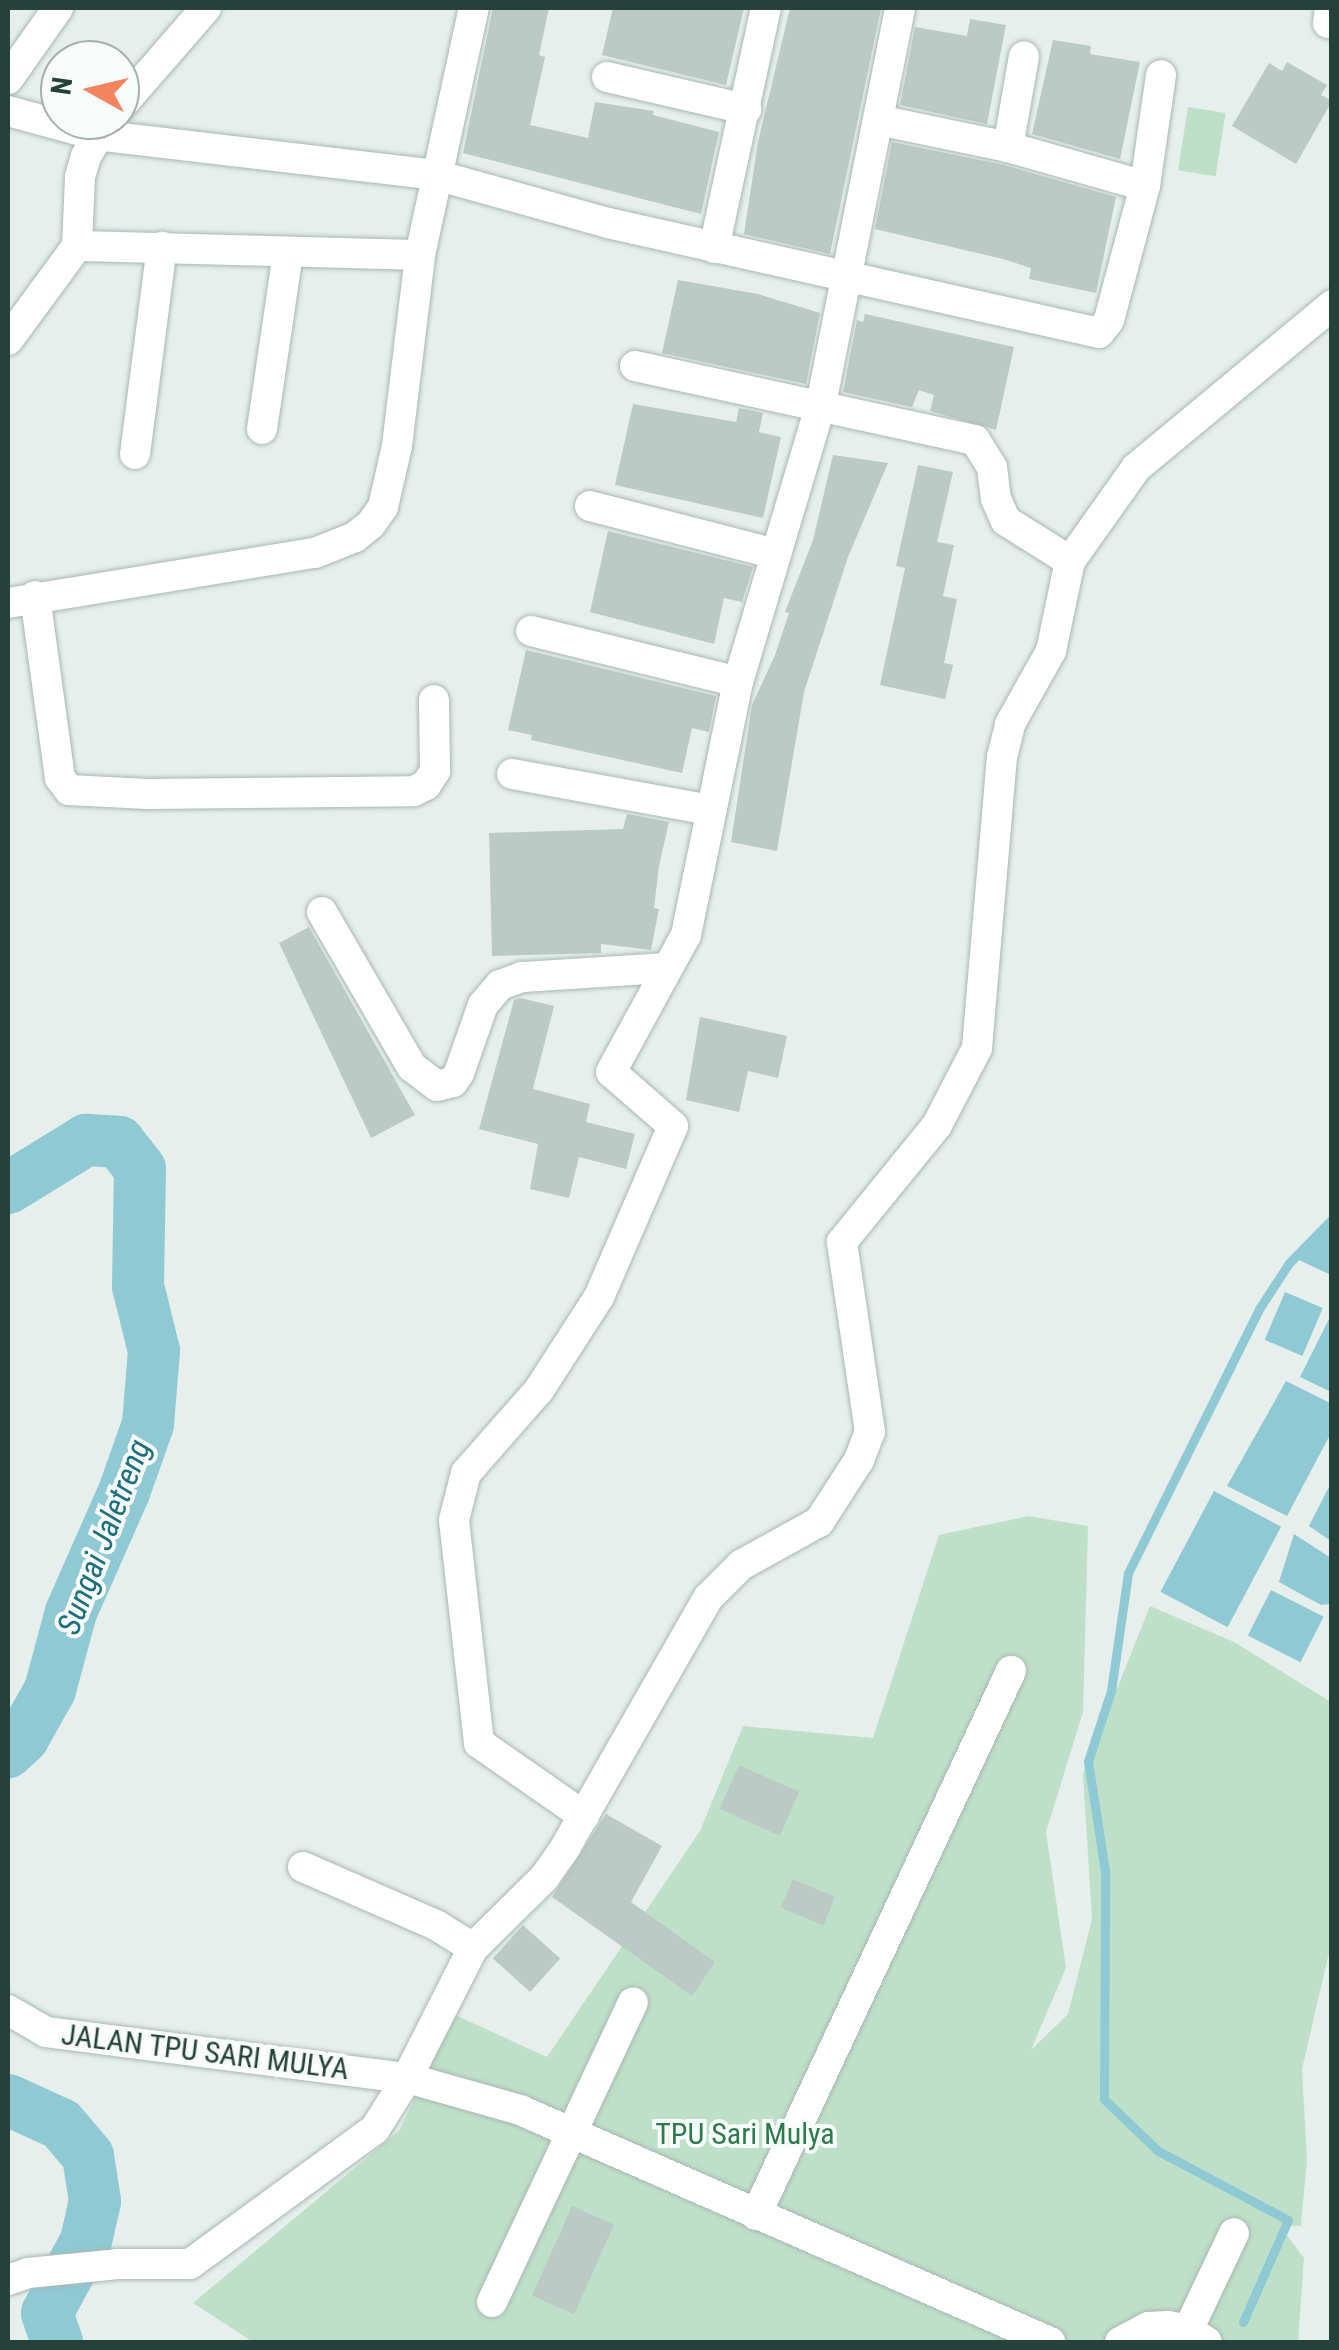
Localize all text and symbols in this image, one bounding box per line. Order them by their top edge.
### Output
north arrow [40,40,140,140]
text: N [44,75,79,97]
water label: Sungai Jaletreng [49,1434,159,1640]
street label: JALAN TPU SARI MULYA [59,2016,351,2088]
park label: TPU Sari Mulya [655,2116,835,2152]

